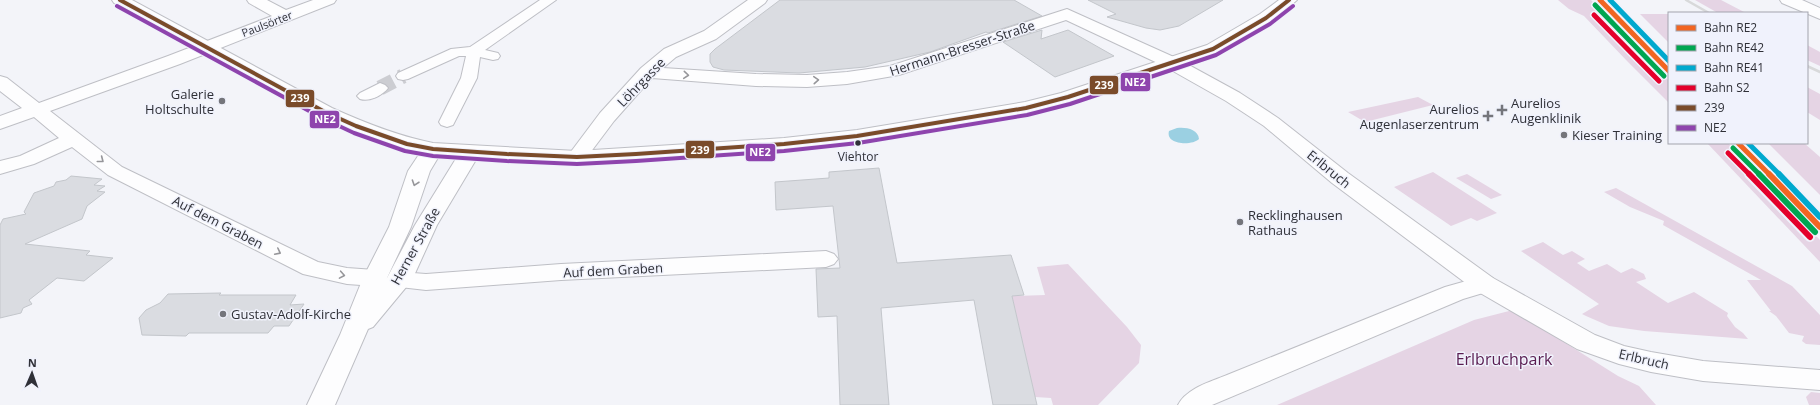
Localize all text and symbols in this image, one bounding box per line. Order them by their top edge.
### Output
street label: Paulsörter [239,7,295,40]
legend [1668,12,1808,144]
street label: Hermann-Bresser-Straße [887,16,1037,80]
text: Bahn RE2 [1704,19,1757,36]
text: Bahn RE42 [1704,39,1764,56]
street label: Löhrgasse [613,53,669,111]
text: Bahn RE41 [1704,59,1764,76]
one-way arrow [683,70,689,79]
line badge: NE2 [1120,72,1151,92]
text: NE2 [1124,74,1146,89]
line badge: 239 [1089,75,1119,95]
one-way arrow [813,76,819,85]
text: 239 [1095,77,1113,92]
text: Bahn S2 [1704,79,1750,96]
place label: Galerie Holtschulte [145,85,214,118]
line badge: 239 [285,89,315,108]
text: 239 [291,90,309,105]
place label: Aurelios Augenklinik [1511,94,1581,127]
marker: Galerie Holtschulte [217,96,227,106]
text: 239 [1704,99,1725,116]
place label: Aurelios Augenlaserzentrum [1360,100,1479,133]
marker: Aurelios Augenklinik [1496,104,1508,116]
line badge: NE2 [309,110,340,129]
marker: Aurelios Augenlaserzentrum [1482,110,1494,122]
text: NE2 [314,111,336,126]
text: NE2 [1704,119,1727,136]
place label: Kieser Training [1572,126,1662,144]
marker: Kieser Training [1559,130,1569,140]
marker: Viehtor [853,138,863,148]
line badge: 239 [685,140,715,159]
text: 239 [691,142,709,157]
line badge: NE2 [745,143,776,162]
text: NE2 [749,144,771,159]
street label: Erlbruch [1303,146,1355,192]
place label: Viehtor [838,148,878,165]
one-way arrow [96,155,103,162]
one-way arrow [412,180,420,187]
street label: Auf dem Graben [169,191,267,253]
street label: Herner Straße [386,204,444,288]
place label: Recklinghausen Rathaus [1248,206,1343,239]
marker: Recklinghausen Rathaus [1235,217,1245,227]
one-way arrow [274,247,281,255]
street label: Auf dem Graben [563,258,663,282]
one-way arrow [339,270,346,279]
place label: Gustav-Adolf-Kirche [231,305,351,323]
marker: Gustav-Adolf-Kirche [218,309,228,319]
street label: Erlbruch [1617,344,1671,374]
park label: Erlbruchpark [1456,348,1553,370]
north arrow [12,353,52,393]
text: N [28,355,37,370]

